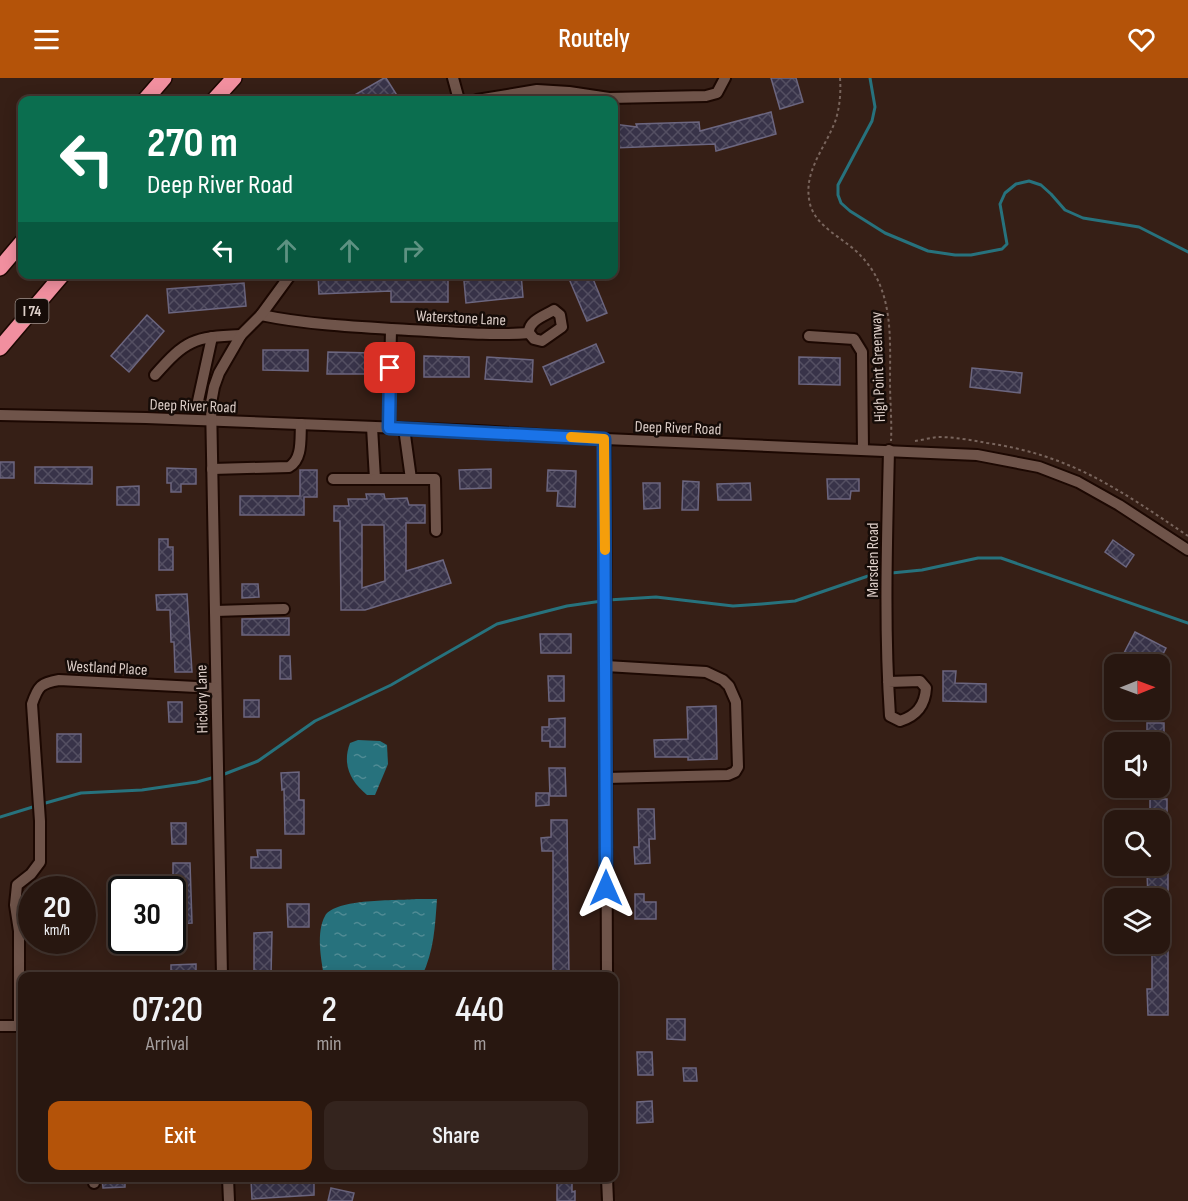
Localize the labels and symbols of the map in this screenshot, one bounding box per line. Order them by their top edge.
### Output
road number: I 74 [15,299,48,323]
street label: Waterstone Lane [415,307,506,330]
street label: High Point Greenway [867,311,890,423]
pin [364,342,415,393]
street label: Deep River Road [149,395,237,418]
street label: Deep River Road [634,417,722,440]
street label: Marsden Road [864,523,883,597]
north arrow [1104,654,1170,720]
street label: Westland Place [66,657,148,680]
street label: Hickory Lane [192,664,213,734]
position arrow [574,856,638,920]
speed limit sign: 30 [108,876,186,954]

